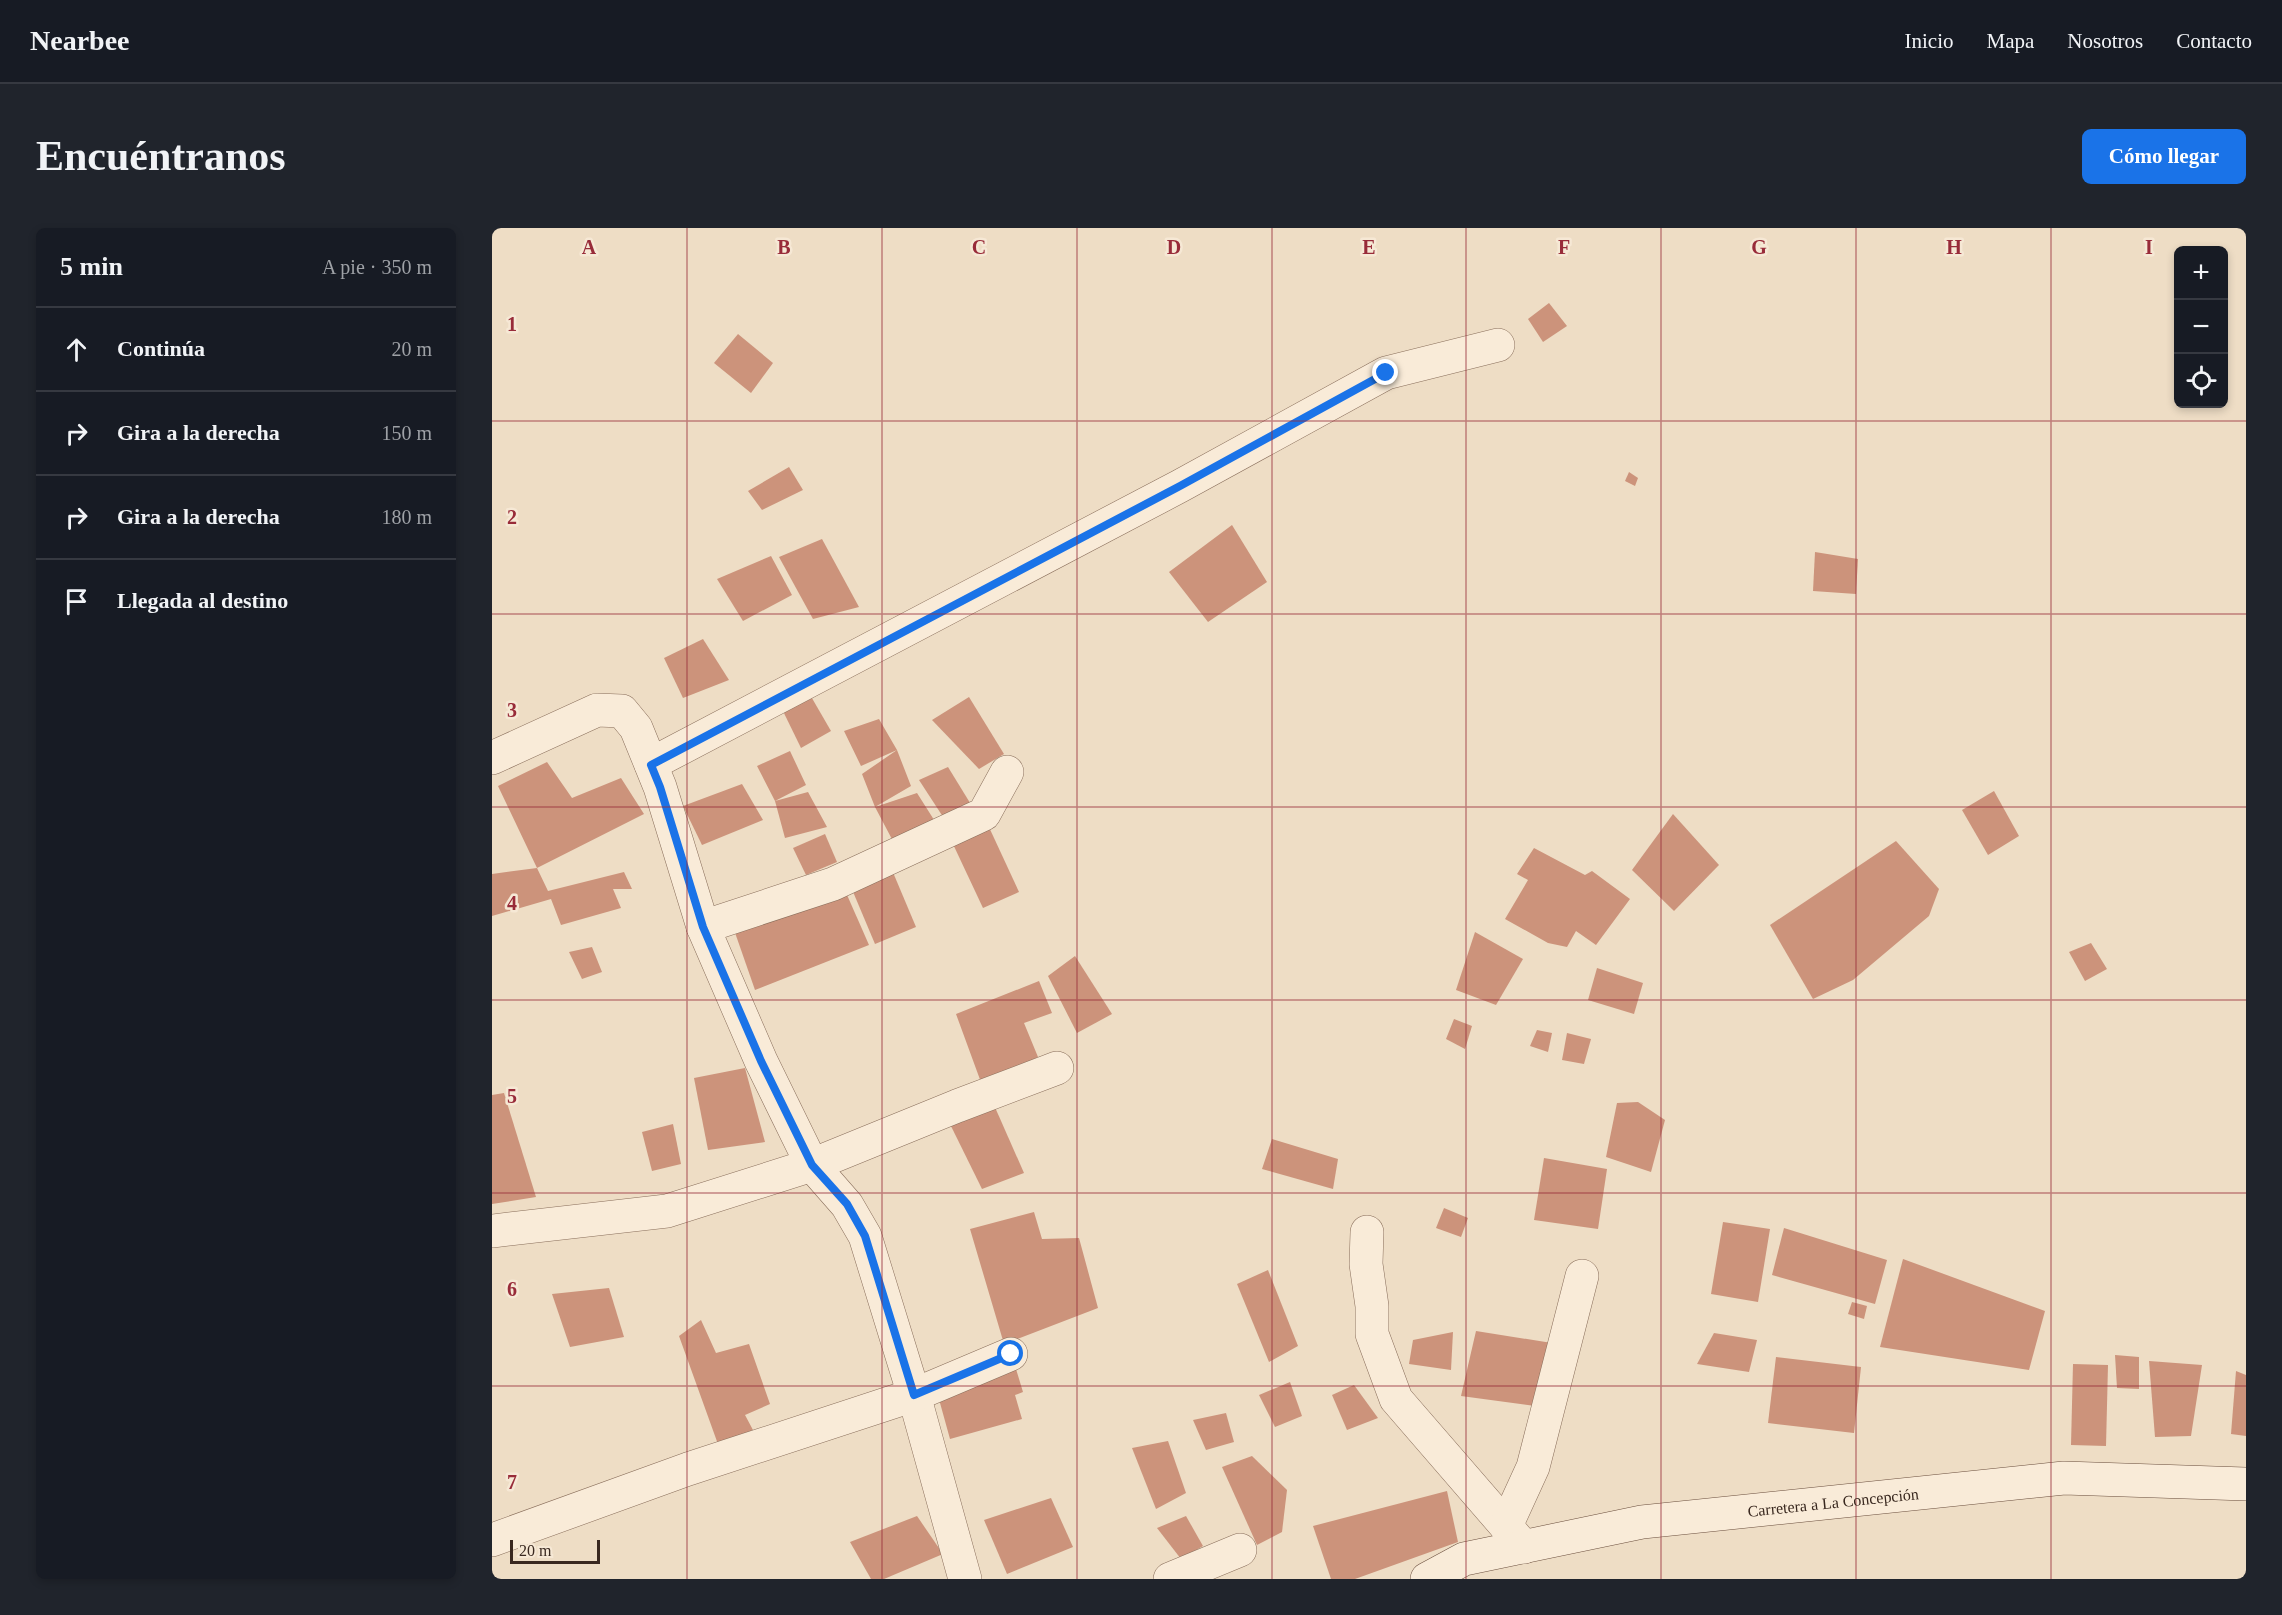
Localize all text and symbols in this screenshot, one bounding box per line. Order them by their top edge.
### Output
text: Nearbee [30,25,130,56]
text: Inicio [1905,29,1954,53]
text: Mapa [1987,29,2034,53]
text: Nosotros [2067,29,2143,53]
text: Contacto [2176,29,2252,53]
button: Cómo llegar [2082,129,2246,184]
text: Encuéntranos [36,133,286,179]
text: A [582,236,597,258]
text: B [777,236,791,258]
text: C [972,236,986,258]
text: D [1167,236,1181,258]
text: E [1362,236,1376,258]
text: F [1558,236,1570,258]
text: G [1751,236,1767,258]
text: H [1946,236,1962,258]
text: I [2145,236,2153,258]
map controls [2174,246,2228,408]
button: + [2174,246,2228,300]
text: 5 min [60,252,123,281]
text: A pie · 350 m [322,256,432,278]
button: − [2174,300,2228,354]
text: 1 [507,313,517,335]
icon: ahead [60,333,93,366]
text: Continúa [117,336,205,361]
text: 20 m [391,338,432,360]
button: locate [2174,354,2228,408]
route end [1372,359,1398,385]
icon: right [60,417,93,450]
text: Gira a la derecha [117,420,280,445]
text: 150 m [381,422,432,444]
icon: right [60,501,93,534]
text: Gira a la derecha [117,504,280,529]
text: 180 m [381,506,432,528]
text: 2 [507,506,517,528]
icon: arrive [60,585,93,618]
text: Llegada al destino [117,588,288,613]
text: 3 [507,699,517,721]
text: 4 [507,892,517,914]
text: 5 [507,1085,517,1107]
text: 6 [507,1278,517,1300]
route start [997,1340,1023,1366]
text: 7 [507,1471,517,1493]
street label: Carretera a La Concepción [1747,1485,1920,1520]
scale bar [510,1537,600,1564]
text: 20 m [519,1542,551,1559]

